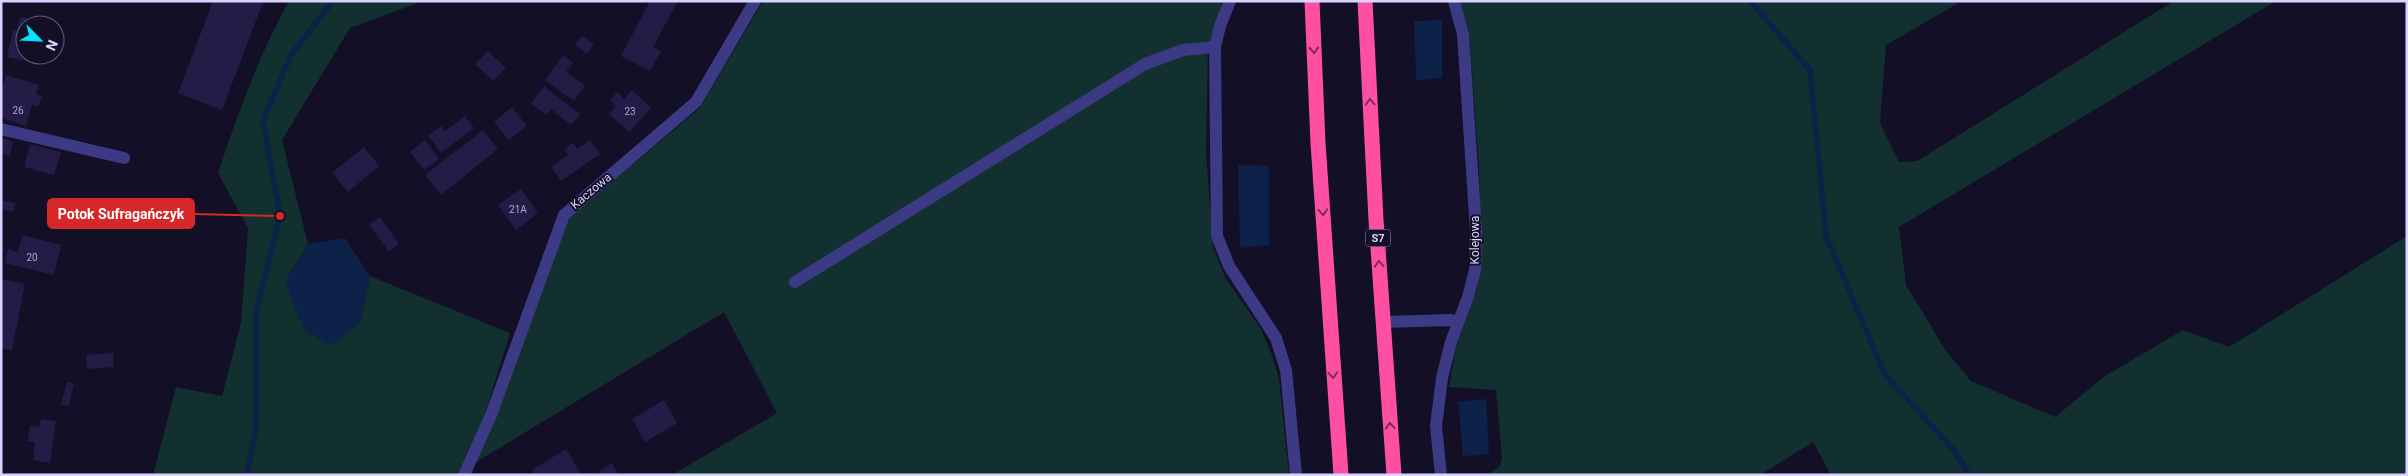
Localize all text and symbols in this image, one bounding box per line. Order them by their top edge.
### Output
north arrow [15,15,65,65]
text: N [43,38,61,53]
one-way arrow [1309,46,1319,54]
one-way arrow [1364,98,1375,106]
house number: 26 [12,105,24,116]
house number: 23 [624,106,636,117]
street label: Kaczowa [568,170,614,212]
callout: Potok Sufragańczyk [48,199,194,228]
house number: 21A [509,204,527,215]
text: Potok Sufragańczyk [58,206,185,222]
one-way arrow [1317,208,1328,216]
street label: Kolejowa [1468,216,1482,264]
road number: S7 [1366,230,1390,247]
house number: 20 [26,252,38,263]
one-way arrow [1374,260,1385,268]
one-way arrow [1328,372,1339,380]
one-way arrow [1385,422,1396,430]

